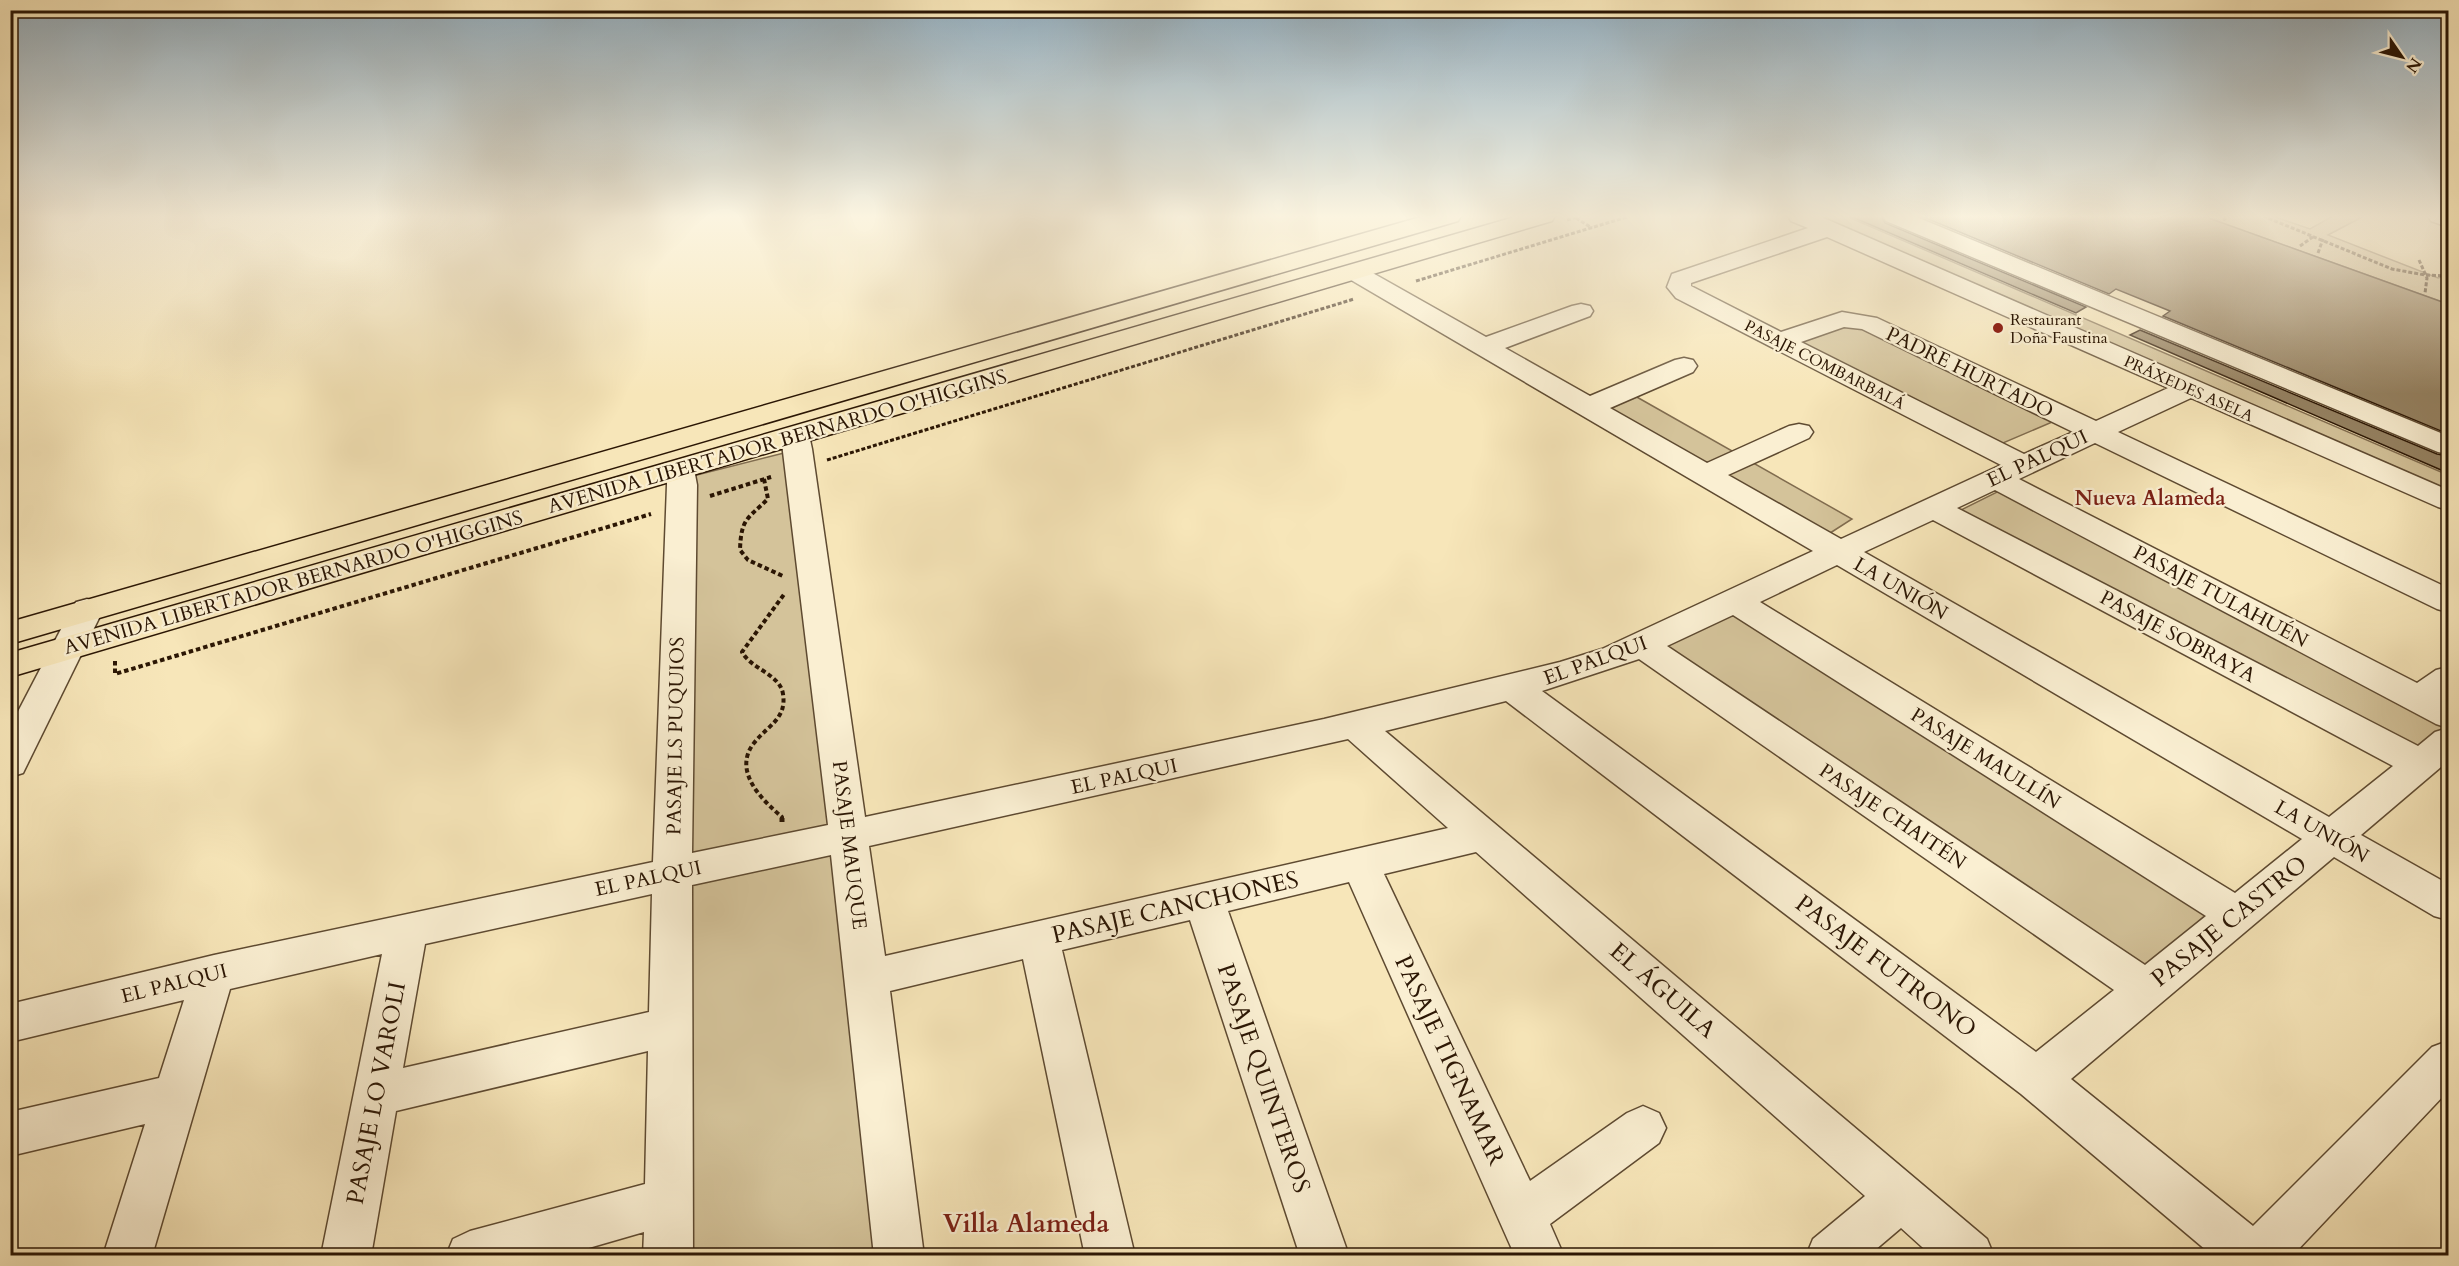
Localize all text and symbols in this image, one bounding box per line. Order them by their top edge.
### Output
north arrow [2372,27,2432,87]
text: N [2400,53,2426,77]
place label: Restaurant Doña Faustina [2010,309,2108,349]
street label: PASAJE COMBARBALÁ [1740,315,1909,415]
street label: PADRE HURTADO [1882,320,2058,425]
marker: Restaurant Doña Faustina [1991,321,2005,335]
street label: PRÁXEDES ASELA [2120,350,2258,428]
street label: AVENIDA LIBERTADOR BERNARDO O'HIGGINS [545,363,1010,520]
street label: EL PALQUI [1982,423,2092,494]
district label: Nueva Alameda [2074,484,2226,513]
street label: AVENIDA LIBERTADOR BERNARDO O'HIGGINS [61,504,526,661]
street label: PASAJE TULAHUÉN [2129,539,2313,654]
street label: LA UNIÓN [1849,551,1953,626]
street label: PASAJE SOBRAYA [2095,584,2261,689]
street label: EL PALQUI [1540,629,1651,692]
street label: PASAJE LS PUQUIOS [660,637,691,835]
street label: PASAJE MAULLÍN [1906,701,2066,816]
street label: EL PALQUI [1068,752,1180,801]
street label: PASAJE CHAITÉN [1814,757,1972,876]
street label: PASAJE MAUQUE [826,759,873,931]
street label: LA UNIÓN [2270,794,2374,869]
street label: PASAJE CASTRO [2144,848,2314,995]
street label: EL PALQUI [592,854,704,903]
street label: PASAJE CANCHONES [1049,863,1302,952]
street label: PASAJE FUTRONO [1788,887,1983,1046]
street label: EL ÁGUILA [1602,935,1724,1046]
street label: PASAJE TIGNAMAR [1386,950,1513,1171]
street label: EL PALQUI [118,957,230,1010]
street label: PASAJE QUINTEROS [1209,959,1318,1197]
street label: PASAJE LO VAROLI [339,979,414,1207]
district label: Villa Alameda [943,1206,1109,1241]

